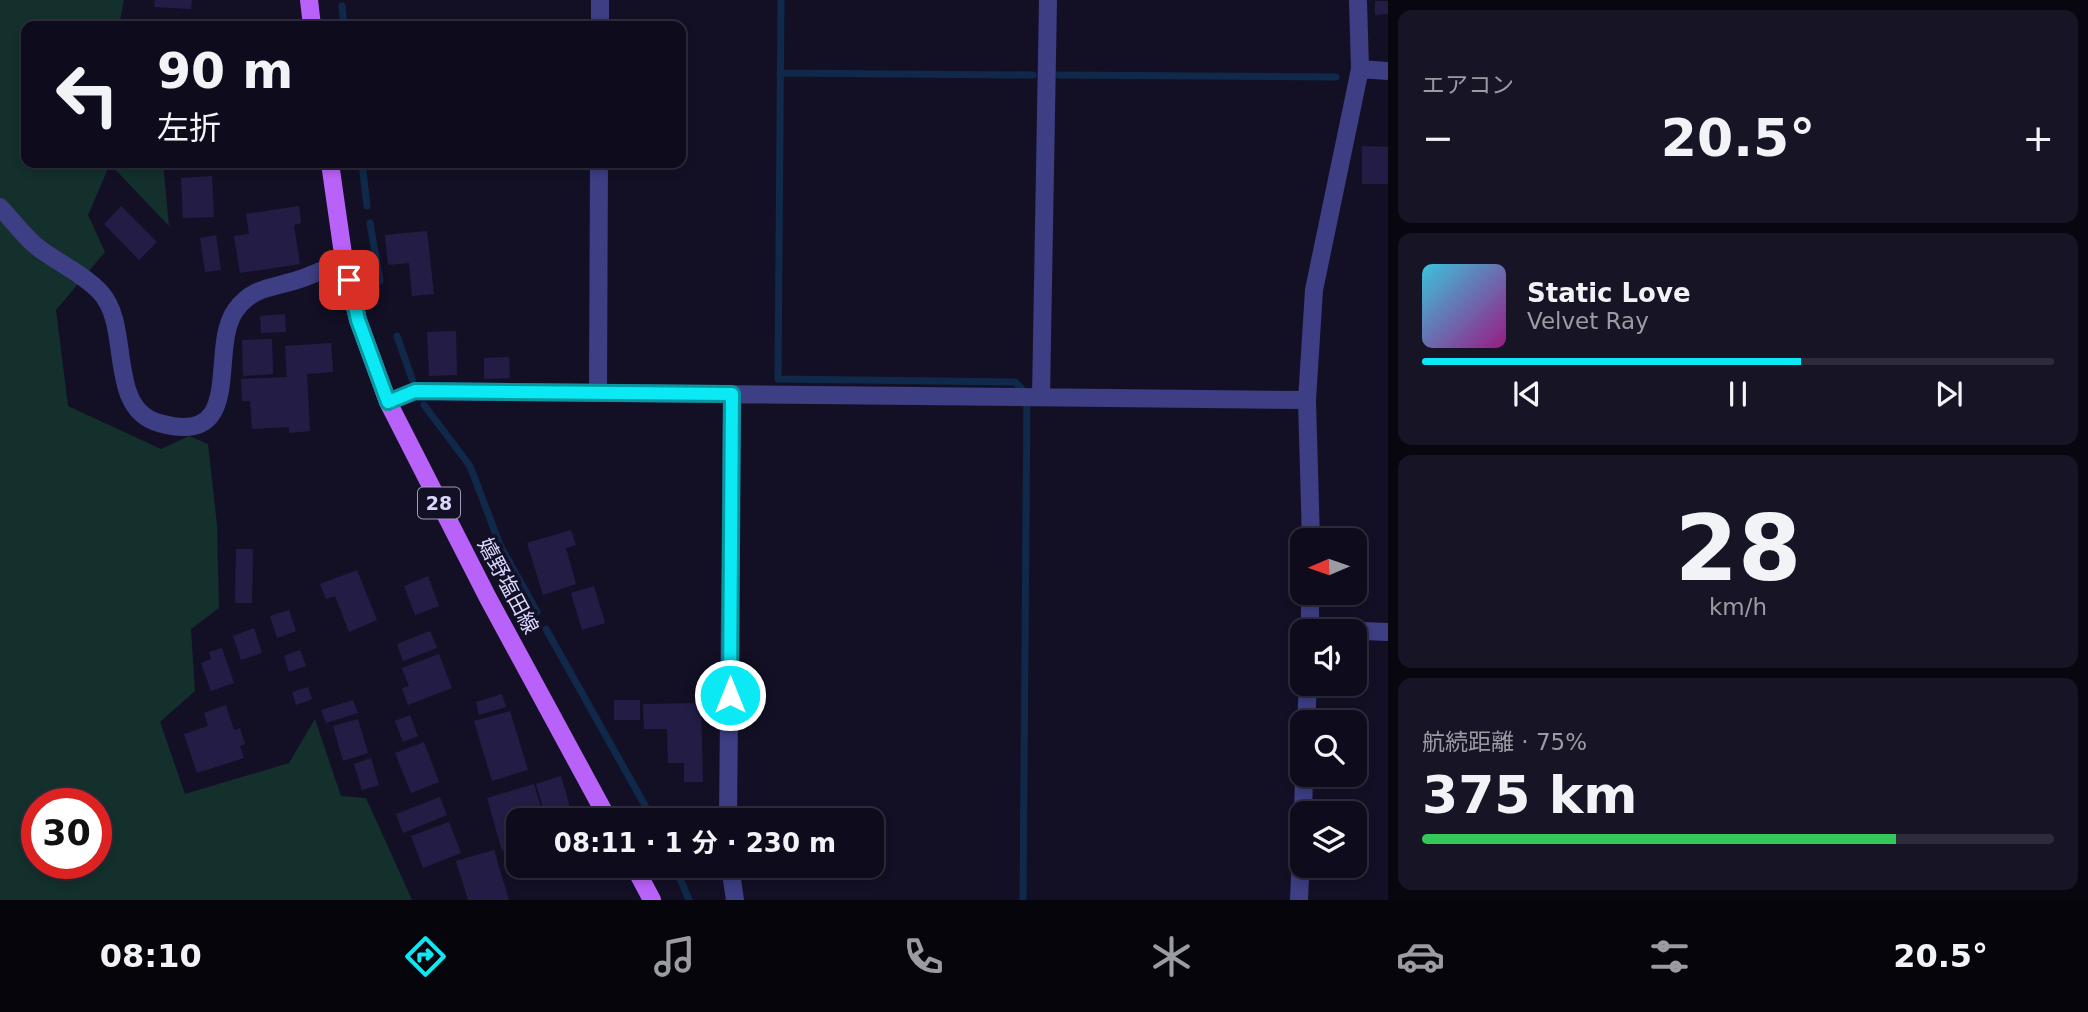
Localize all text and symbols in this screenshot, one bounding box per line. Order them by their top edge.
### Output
text: 90 m [157,43,293,100]
icon: left [42,49,133,140]
text: エアコン [1422,72,1514,98]
text: 20.5° [1661,108,1815,168]
text: 左折 [157,109,221,147]
text: − [1422,116,1454,160]
text: + [2022,116,2054,160]
pin [319,250,379,310]
icon: arrive [330,261,368,299]
text: Static Love [1527,278,1691,308]
text: Velvet Ray [1527,308,1649,334]
icon: previous [1508,375,1546,413]
icon: pause [1719,375,1757,413]
icon: next [1930,375,1968,413]
road number: 28 [418,488,460,518]
text: 28 [1675,496,1801,601]
north arrow [1290,528,1367,606]
map controls [1290,528,1367,878]
street label: 嬉野塩田線 [473,534,543,638]
text: km/h [1709,594,1767,620]
button: sound [1290,619,1367,696]
position arrow [693,658,767,732]
button: search [1290,710,1367,787]
text: 航続距離 · 75% [1422,729,1587,755]
text: 375 km [1422,765,1637,825]
speed limit sign: 30 [21,788,112,879]
button: layers [1290,801,1367,878]
text: 08:11 · 1 分 · 230 m [554,828,836,858]
icon: directions [401,932,450,981]
icon: music [650,932,699,981]
icon: phone [899,932,948,981]
icon: climate [1147,932,1196,981]
icon: car [1396,932,1445,981]
icon: filters [1645,932,1694,981]
text: 08:10 [100,937,202,975]
text: 20.5° [1893,937,1988,975]

